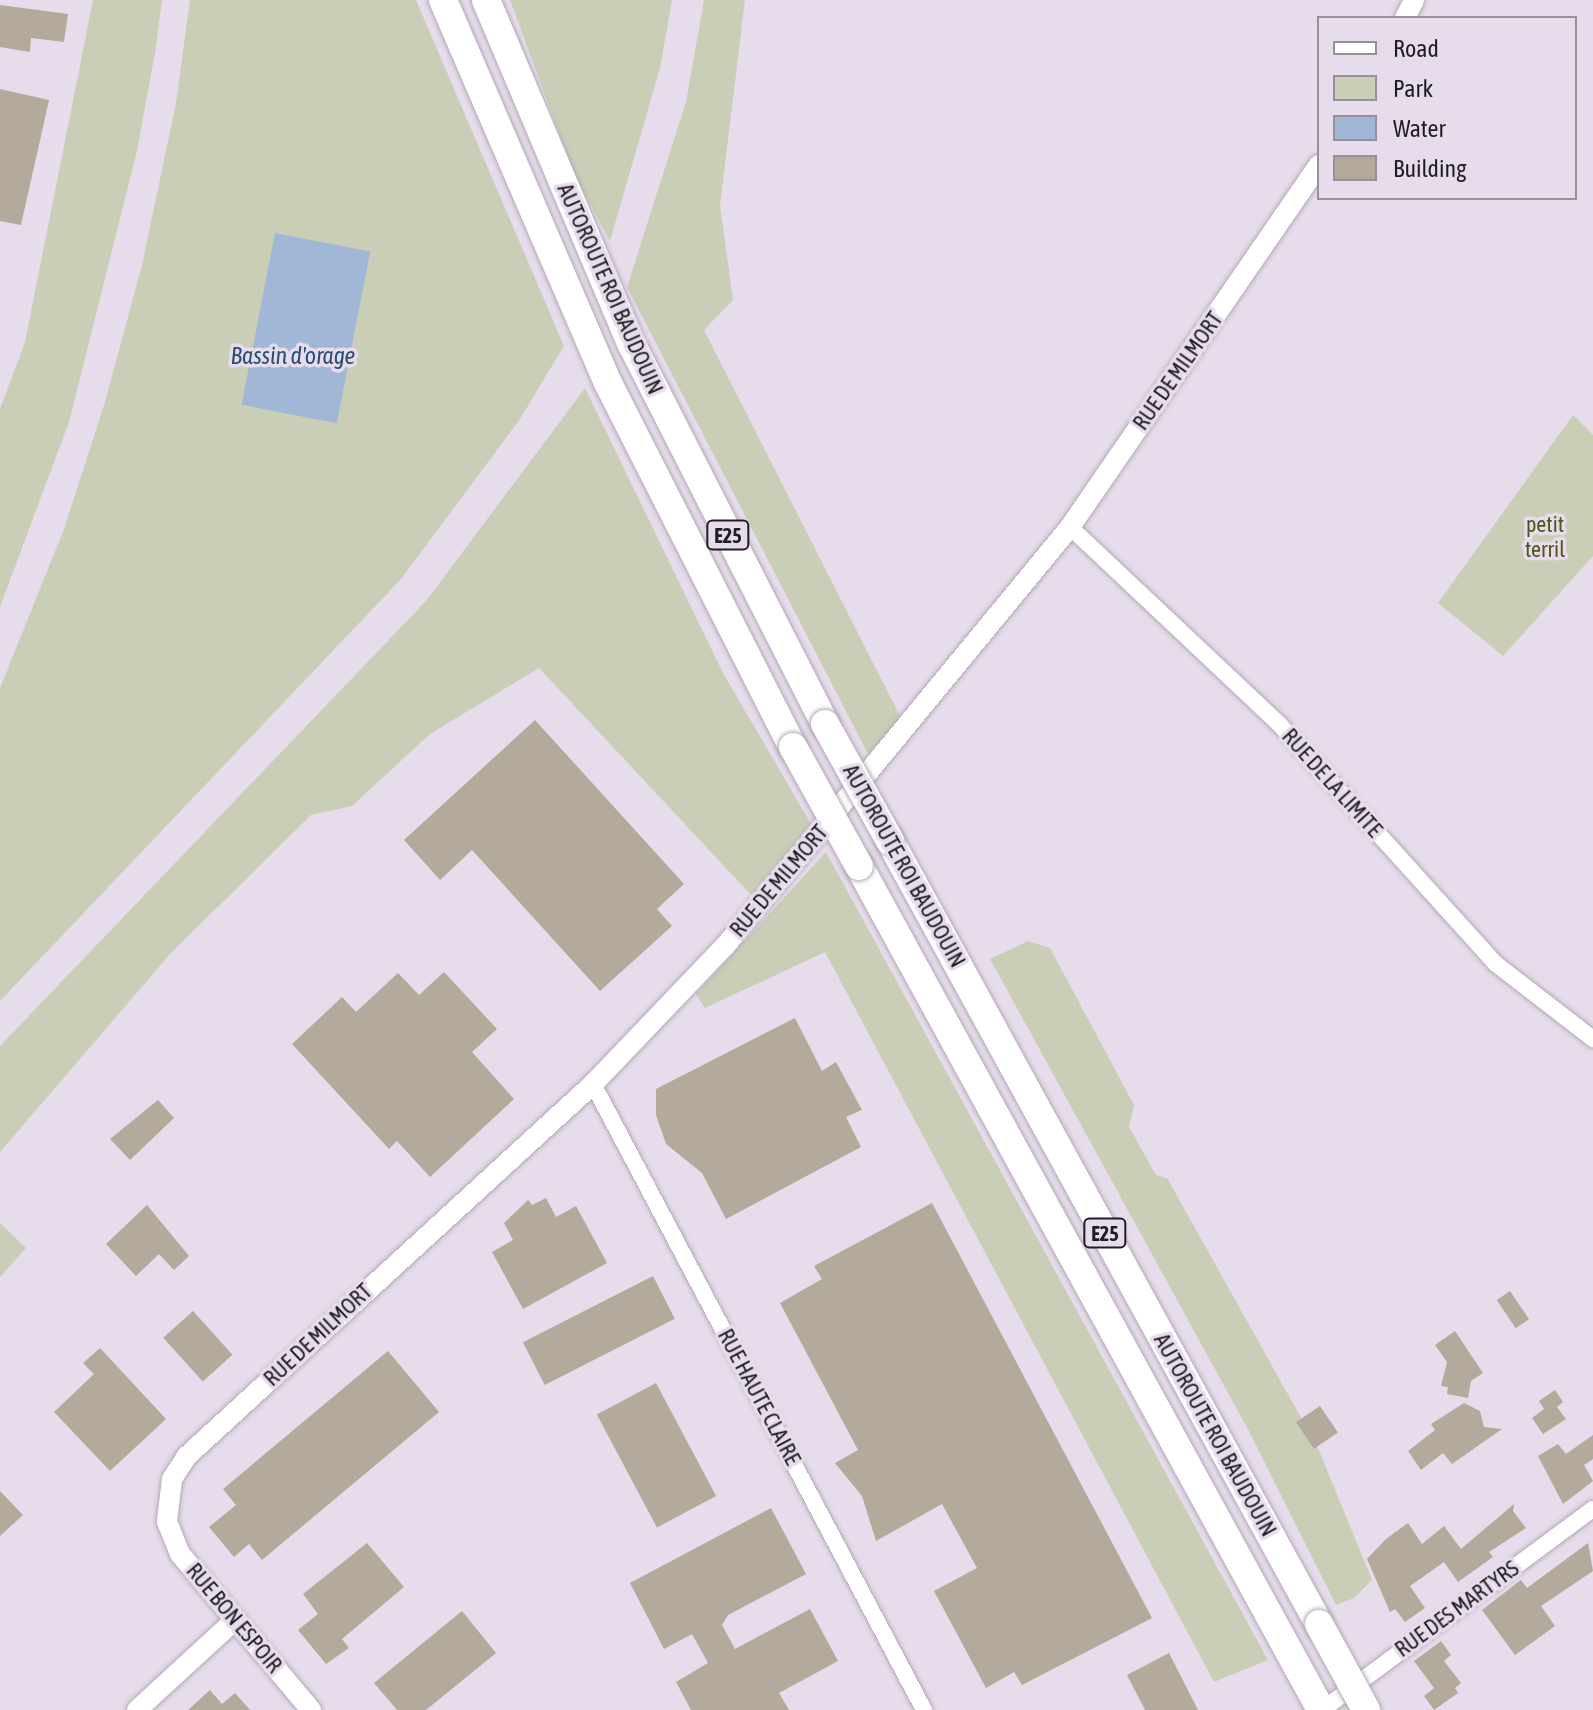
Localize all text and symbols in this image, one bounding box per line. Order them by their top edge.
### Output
legend [1317,16,1577,200]
text: Road [1393,35,1439,62]
text: Park [1393,75,1433,102]
text: Water [1393,115,1446,142]
text: Building [1393,155,1466,182]
street label: AUTOROUTE ROI BAUDOUIN [552,180,668,398]
street label: RUE DE MILMORT [1128,307,1228,435]
water label: Bassin d'orage [231,342,355,370]
park label: petit terril [1525,511,1565,562]
road number: E25 [706,519,750,551]
street label: RUE DE LA LIMITE [1276,723,1388,843]
street label: AUTOROUTE ROI BAUDOUIN [837,760,971,972]
street label: RUE DE MILMORT [724,820,834,942]
road number: E25 [1083,1217,1127,1249]
street label: RUE DE MILMORT [258,1278,378,1392]
street label: RUE HAUTE CLAIRE [712,1325,806,1469]
street label: AUTOROUTE ROI BAUDOUIN [1148,1329,1282,1541]
street label: RUE DES MARTYRS [1390,1555,1524,1663]
street label: RUE BON ESPOIR [181,1558,287,1678]

